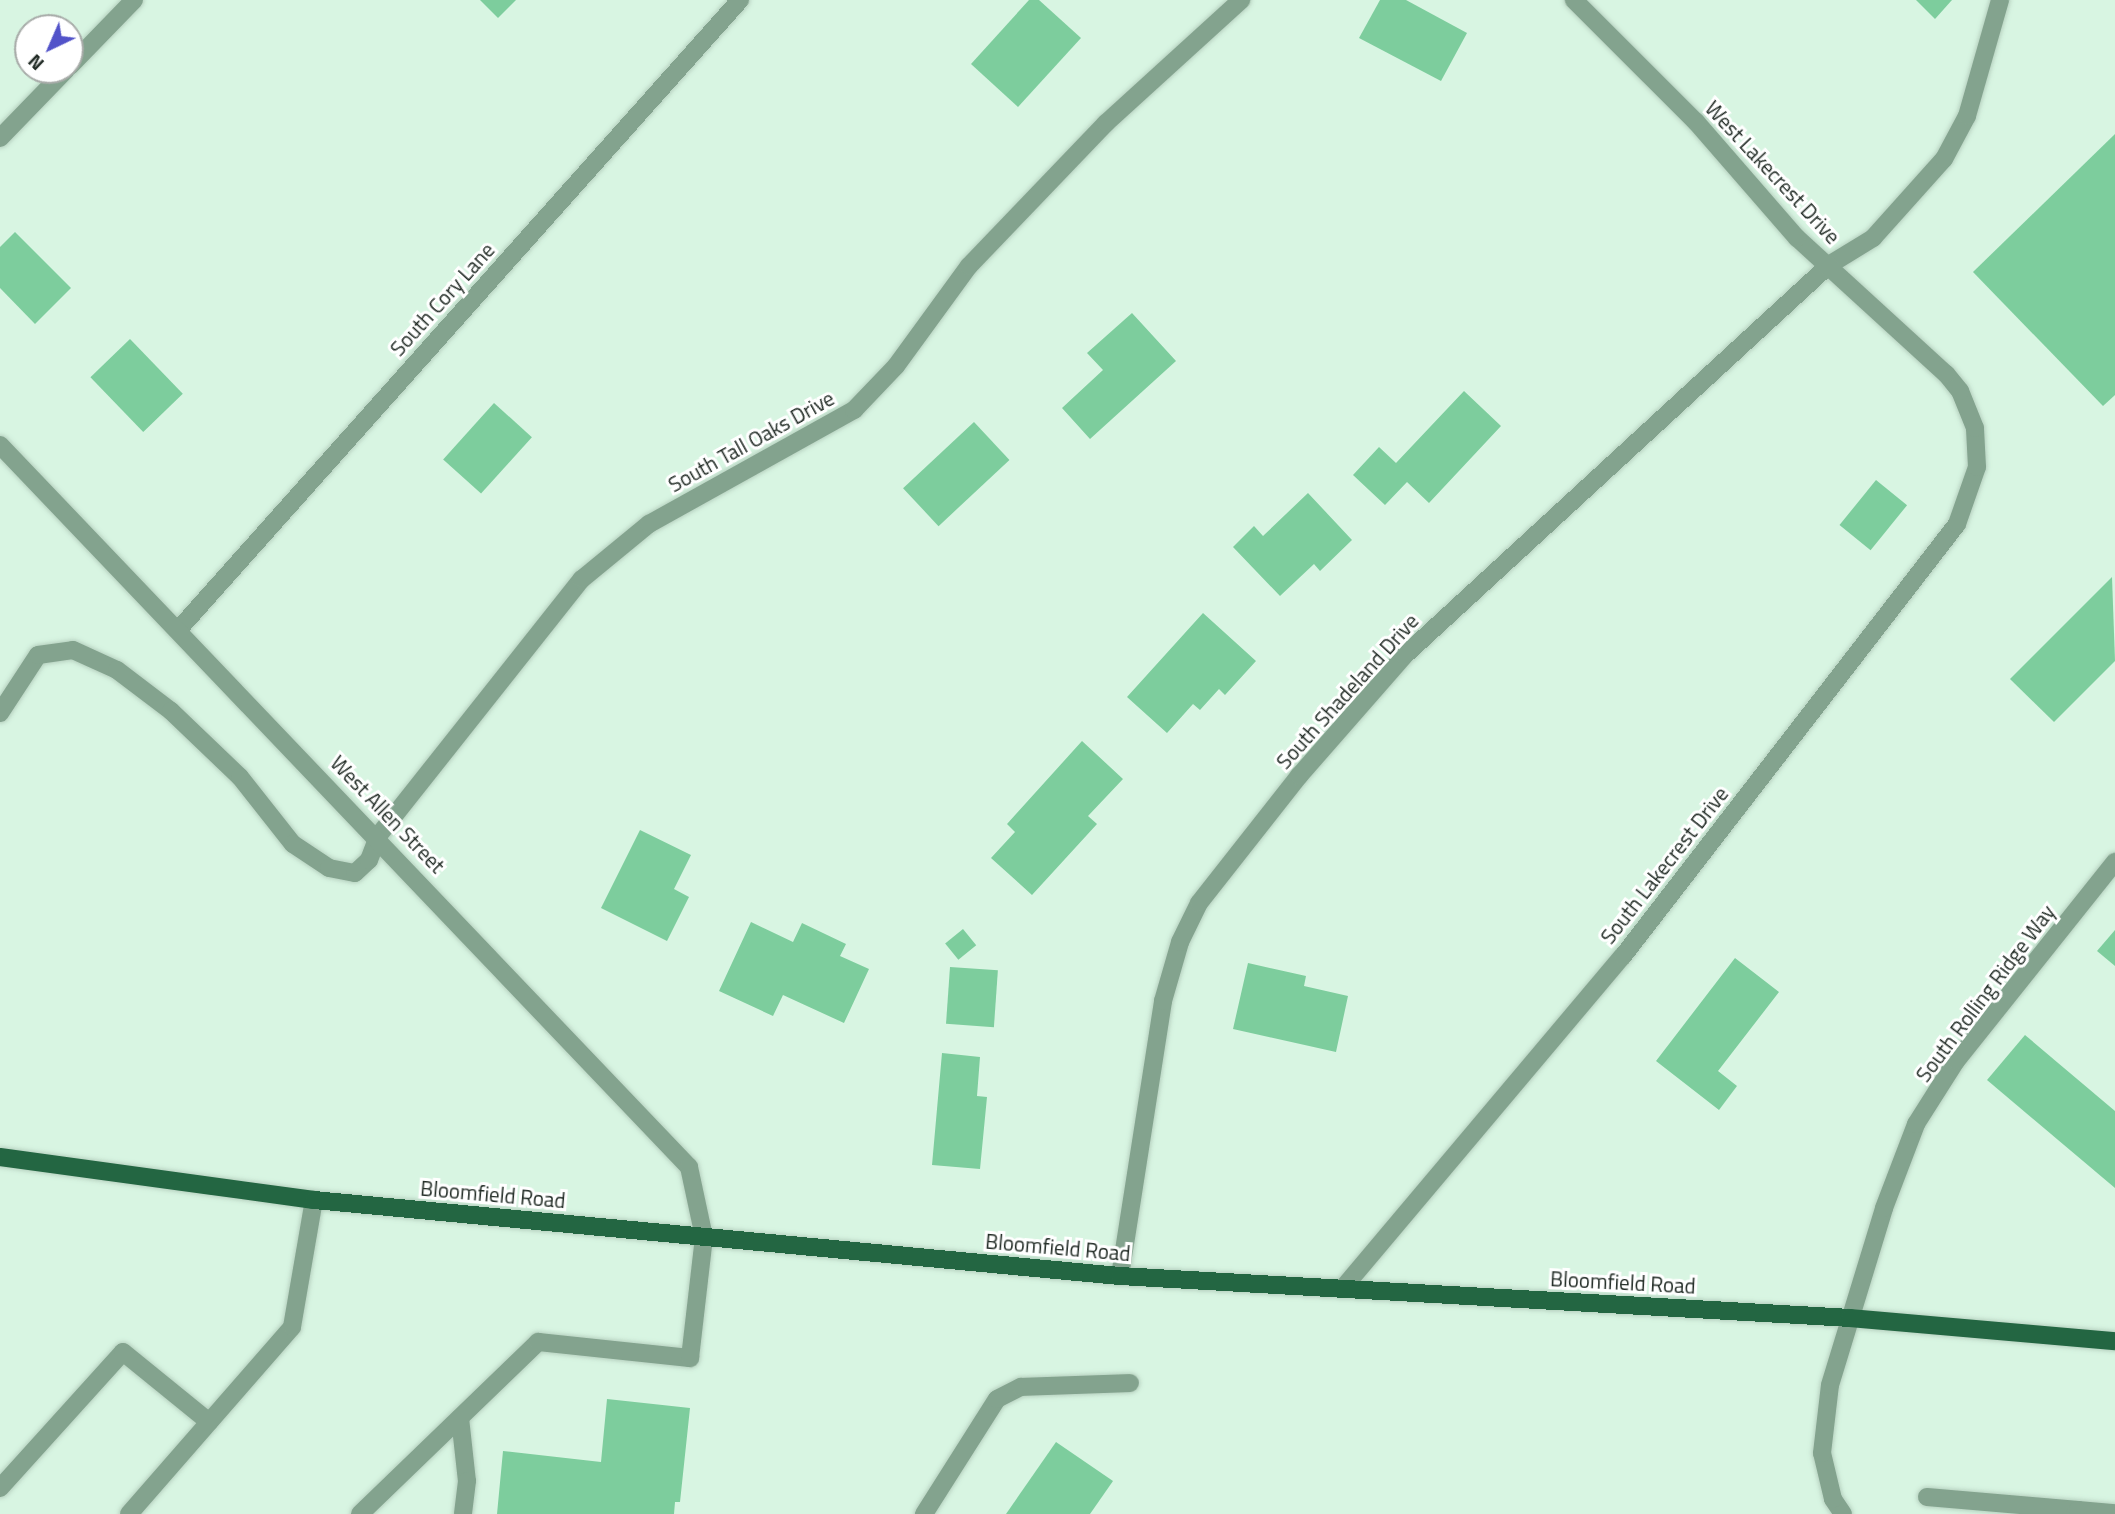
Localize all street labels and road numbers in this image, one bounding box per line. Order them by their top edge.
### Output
street label: West Lakecrest Drive [1700,95,1846,249]
street label: South Cory Lane [385,237,499,361]
street label: South Tall Oaks Drive [664,385,838,497]
street label: South Shadeland Drive [1271,608,1423,774]
street label: West Allen Street [326,750,450,878]
street label: South Lakecrest Drive [1595,781,1733,949]
street label: South Rolling Ridge Way [1910,899,2060,1087]
street label: Bloomfield Road [419,1175,567,1213]
street label: Bloomfield Road [984,1228,1132,1266]
street label: Bloomfield Road [1550,1266,1696,1298]

